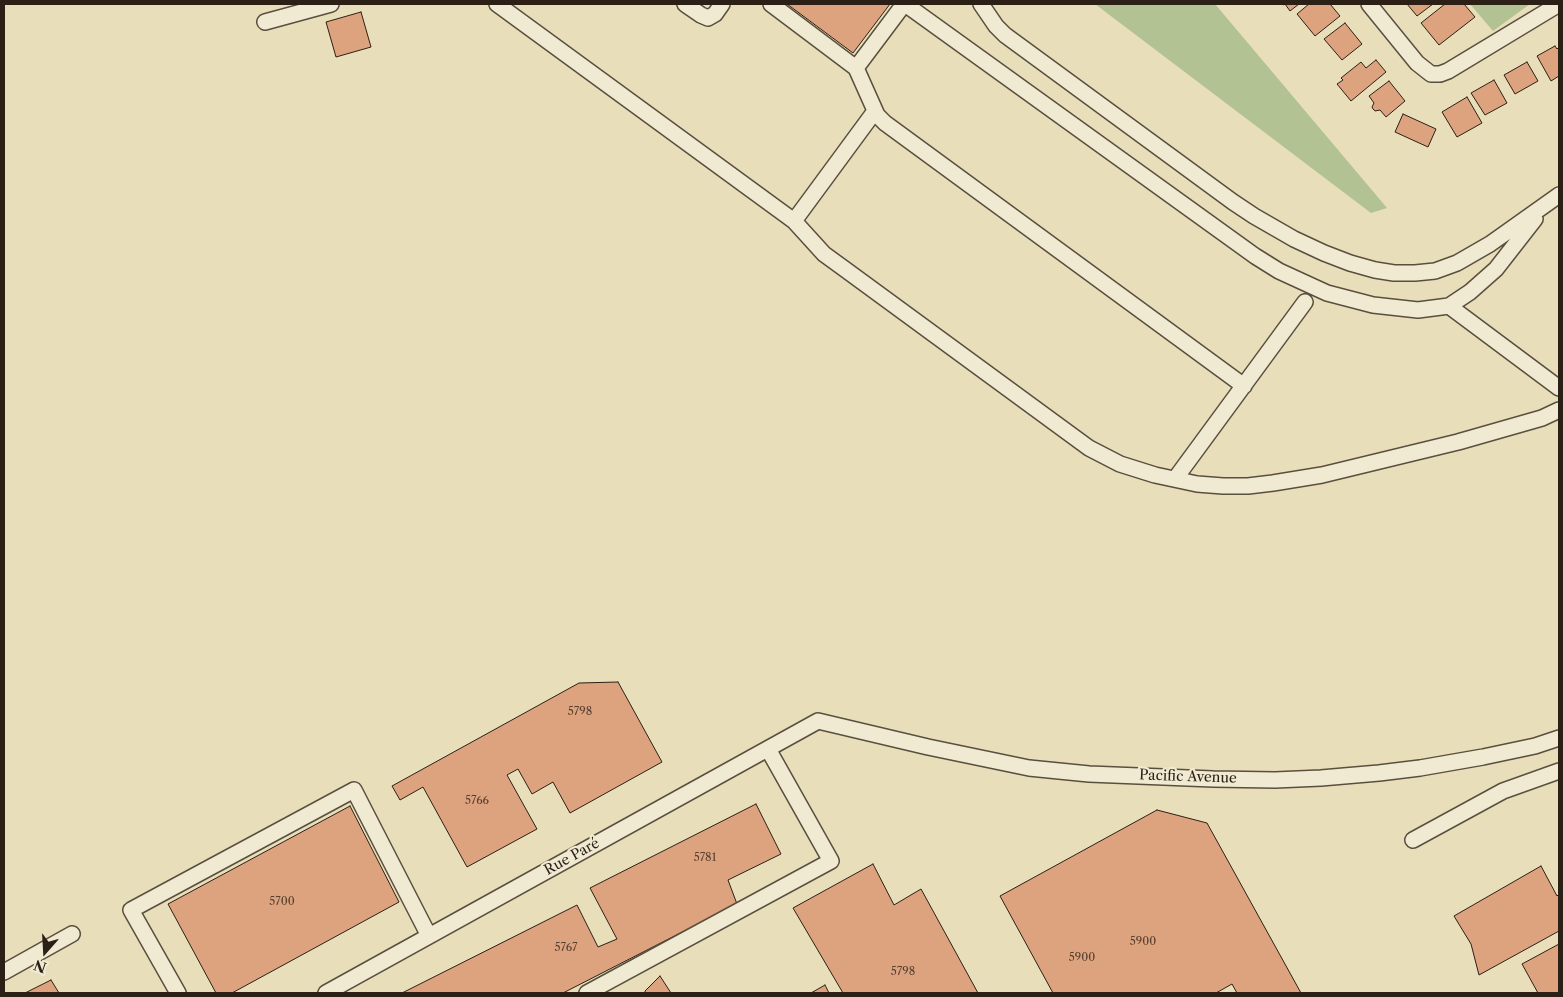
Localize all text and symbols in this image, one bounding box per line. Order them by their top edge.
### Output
house number: 5798 [568,705,592,719]
street label: Pacific Avenue [1139,767,1237,787]
house number: 5766 [465,794,489,808]
street label: Rue Paré [542,835,602,879]
house number: 5781 [694,851,716,865]
house number: 5700 [269,895,295,909]
north arrow [20,927,70,977]
house number: 5900 [1130,935,1156,949]
house number: 5767 [555,941,577,955]
house number: 5900 [1069,951,1095,965]
text: N [31,956,49,977]
house number: 5798 [891,965,915,979]

